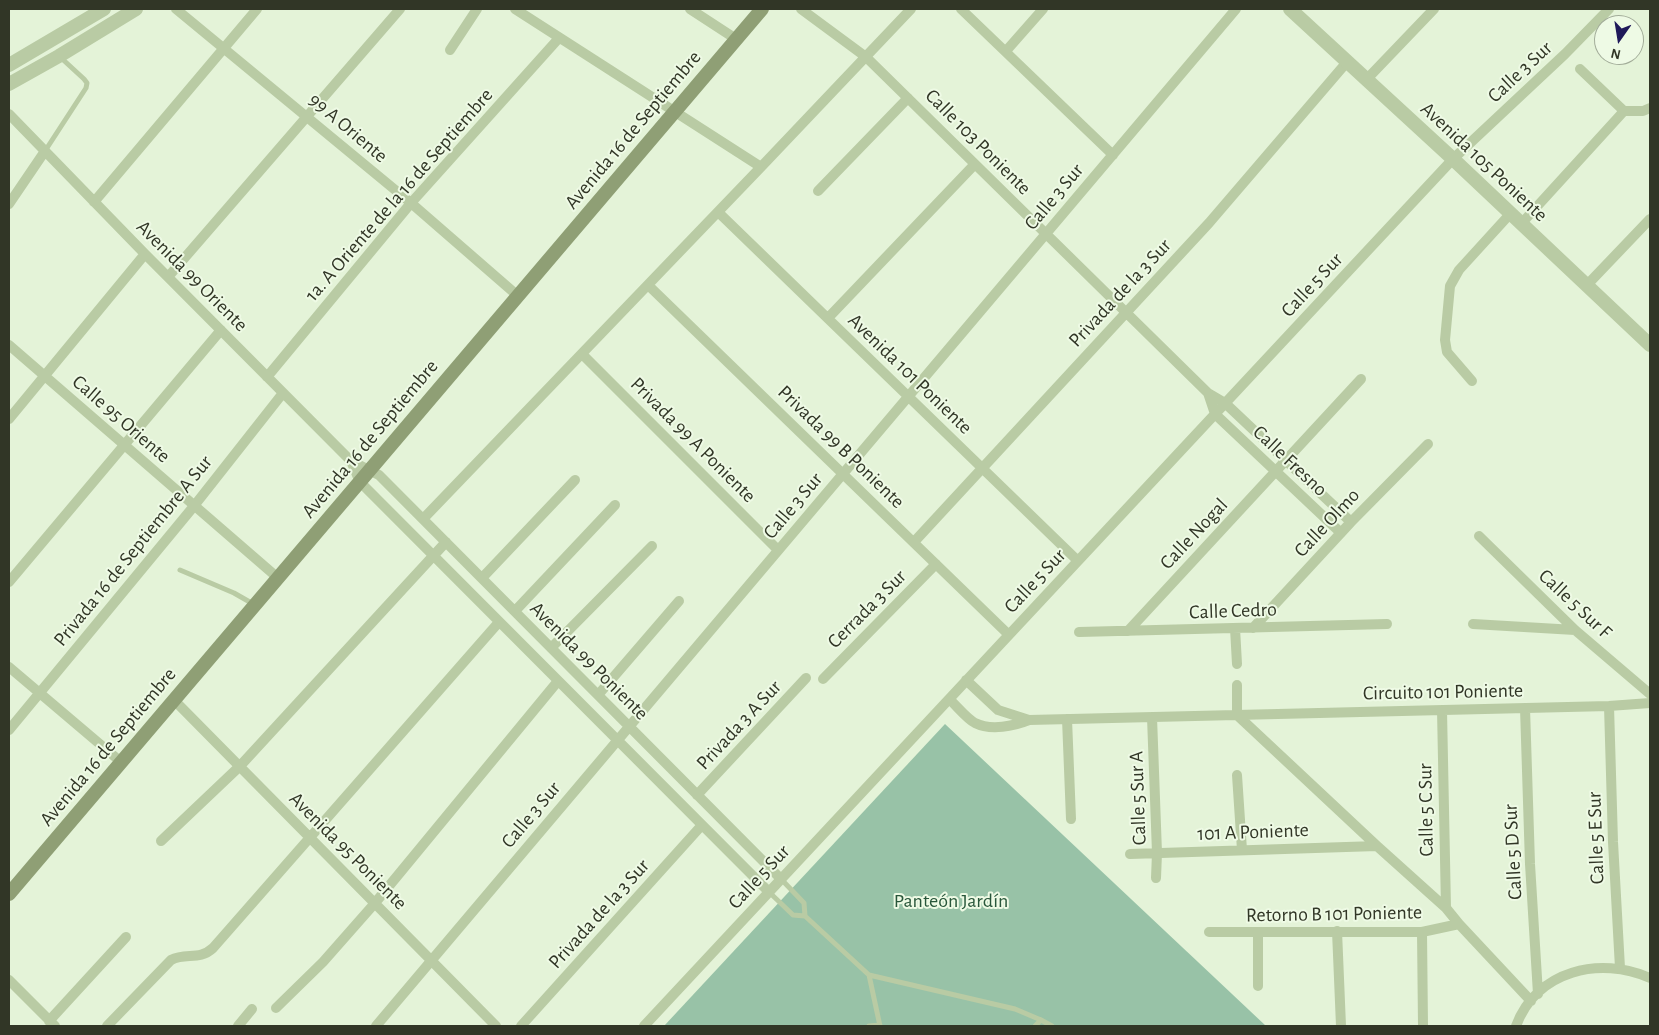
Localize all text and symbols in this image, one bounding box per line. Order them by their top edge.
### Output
north arrow [1594,15,1644,65]
street label: Calle 3 Sur [1483,36,1557,108]
street label: Avenida 16 de Septiembre [560,46,706,214]
text: N [1610,46,1622,62]
street label: 1a. A Oriente de la 16 de Septiembre [300,84,498,306]
street label: Calle 103 Poniente [920,84,1036,200]
street label: 99 A Oriente [304,88,392,168]
street label: Avenida 105 Poniente [1416,97,1552,227]
street label: Calle 3 Sur [1019,159,1089,235]
street label: Avenida 99 Oriente [131,215,253,337]
street label: Privada de la 3 Sur [1064,234,1176,352]
street label: Calle 5 Sur [1276,248,1348,322]
street label: Avenida 101 Poniente [843,309,977,439]
street label: Avenida 16 de Septiembre [297,355,443,523]
street label: Calle 95 Oriente [67,370,175,468]
street label: Privada 99 A Poniente [625,372,761,508]
street label: Privada 99 B Poniente [773,380,909,514]
street label: Calle Fresno [1248,420,1332,502]
street label: Privada 16 de Septiembre A Sur [49,451,217,651]
street label: Calle 3 Sur [758,468,828,544]
street label: Calle Olmo [1289,484,1365,562]
street label: Calle Nogal [1155,493,1233,575]
street label: Calle 5 Sur [999,544,1071,618]
street label: Calle 5 Sur F [1533,564,1617,644]
street label: Cerrada 3 Sur [823,565,911,653]
street label: Avenida 99 Poniente [525,597,653,725]
street label: Calle Cedro [1189,597,1277,625]
street label: Avenida 16 de Septiembre [35,663,181,831]
street label: Privada 3 A Sur [691,675,787,775]
street label: Circuito 101 Poniente [1363,679,1523,705]
street label: Calle 5 Sur A [1124,750,1152,846]
street label: Calle 5 C Sur [1413,763,1439,857]
street label: Calle 3 Sur [496,777,566,853]
street label: Avenida 95 Poniente [284,787,412,915]
street label: Calle 5 E Sur [1582,791,1610,885]
street label: Calle 5 D Sur [1499,804,1527,900]
street label: 101 A Poniente [1197,818,1309,846]
street label: Calle 5 Sur [723,840,795,914]
street label: Privada de la 3 Sur [543,854,655,974]
park label: Panteón Jardín [894,889,1008,913]
street label: Retorno B 101 Poniente [1246,900,1422,928]

